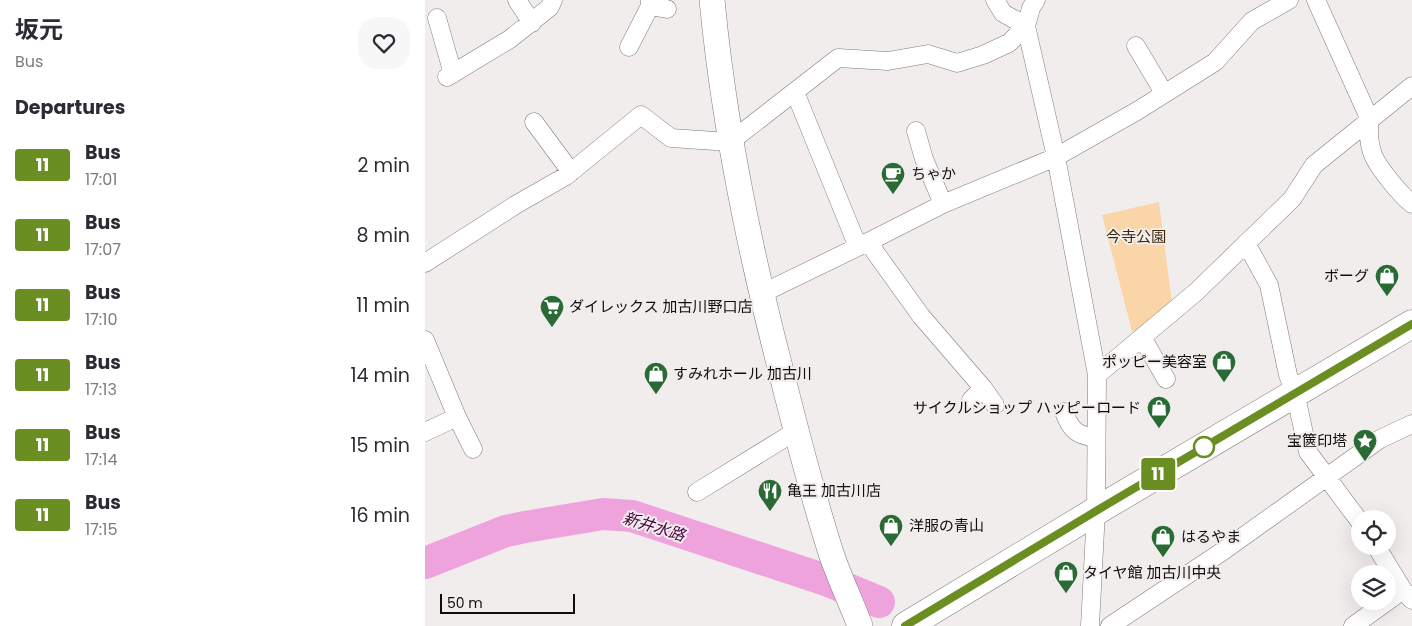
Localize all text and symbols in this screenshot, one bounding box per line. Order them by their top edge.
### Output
text: 坂元 [15,13,63,46]
button: heart [358,17,410,69]
text: Bus [15,50,43,73]
text: Departures [15,94,125,121]
text: Bus [85,139,121,166]
text: 11 [36,152,49,177]
text: 2 min [358,152,410,179]
cafe icon: ちゃか [880,161,906,195]
place label: ちゃか [911,163,956,184]
text: 17:01 [85,168,117,191]
text: Bus [85,209,121,236]
text: 11 [36,222,49,247]
text: 8 min [357,222,410,249]
park label: 今寺公園 [1106,226,1166,247]
text: 17:07 [85,238,121,261]
shop icon: ボーグ [1374,263,1400,297]
place label: ボーグ [1324,265,1369,286]
text: Bus [85,279,121,306]
text: 11 [36,292,49,317]
text: 11 min [356,292,410,319]
supermarket icon: ダイレックス 加古川野口店 [539,294,565,328]
place label: ダイレックス 加古川野口店 [569,296,753,317]
text: 17:10 [85,308,117,331]
text: Bus [85,349,121,376]
shop icon: ポッピー美容室 [1211,349,1237,383]
place label: ポッピー美容室 [1102,351,1207,372]
shop icon: すみれホール 加古川 [643,361,669,395]
text: 11 [36,362,49,387]
text: 14 min [350,362,410,389]
place label: すみれホール 加古川 [673,363,812,384]
text: 17:13 [85,378,117,401]
shop icon: サイクルショップ ハッピーロード [1146,395,1172,429]
place label: サイクルショップ ハッピーロード [913,397,1141,418]
text: Bus [85,419,121,446]
place icon: 宝篋印塔 [1352,428,1378,462]
place label: 宝篋印塔 [1287,430,1347,451]
text: 11 [36,432,49,457]
text: 15 min [351,432,410,459]
unlabelled marker [1193,436,1215,458]
text: 17:14 [85,448,117,471]
line badge: 11 [1135,458,1181,490]
text: 11 [1151,461,1165,486]
restaurant icon: 亀王 加古川店 [757,478,783,512]
place label: 亀王 加古川店 [787,480,881,501]
text: Bus [85,489,121,516]
text: 11 [36,502,49,527]
text: 16 min [350,502,410,529]
water label: 新井水路 [620,506,690,547]
map controls [1351,510,1396,610]
button: locate [1351,510,1396,555]
shop icon: 洋服の青山 [878,513,904,547]
place label: 洋服の青山 [909,515,984,536]
text: 17:15 [85,518,117,541]
shop icon: はるやま [1150,524,1176,558]
place label: はるやま [1181,526,1241,547]
shop icon: タイヤ館 加古川中央 [1053,560,1079,594]
place label: タイヤ館 加古川中央 [1083,562,1222,583]
button: layers [1351,565,1396,610]
scale bar [440,591,575,614]
text: 50 m [447,593,483,613]

